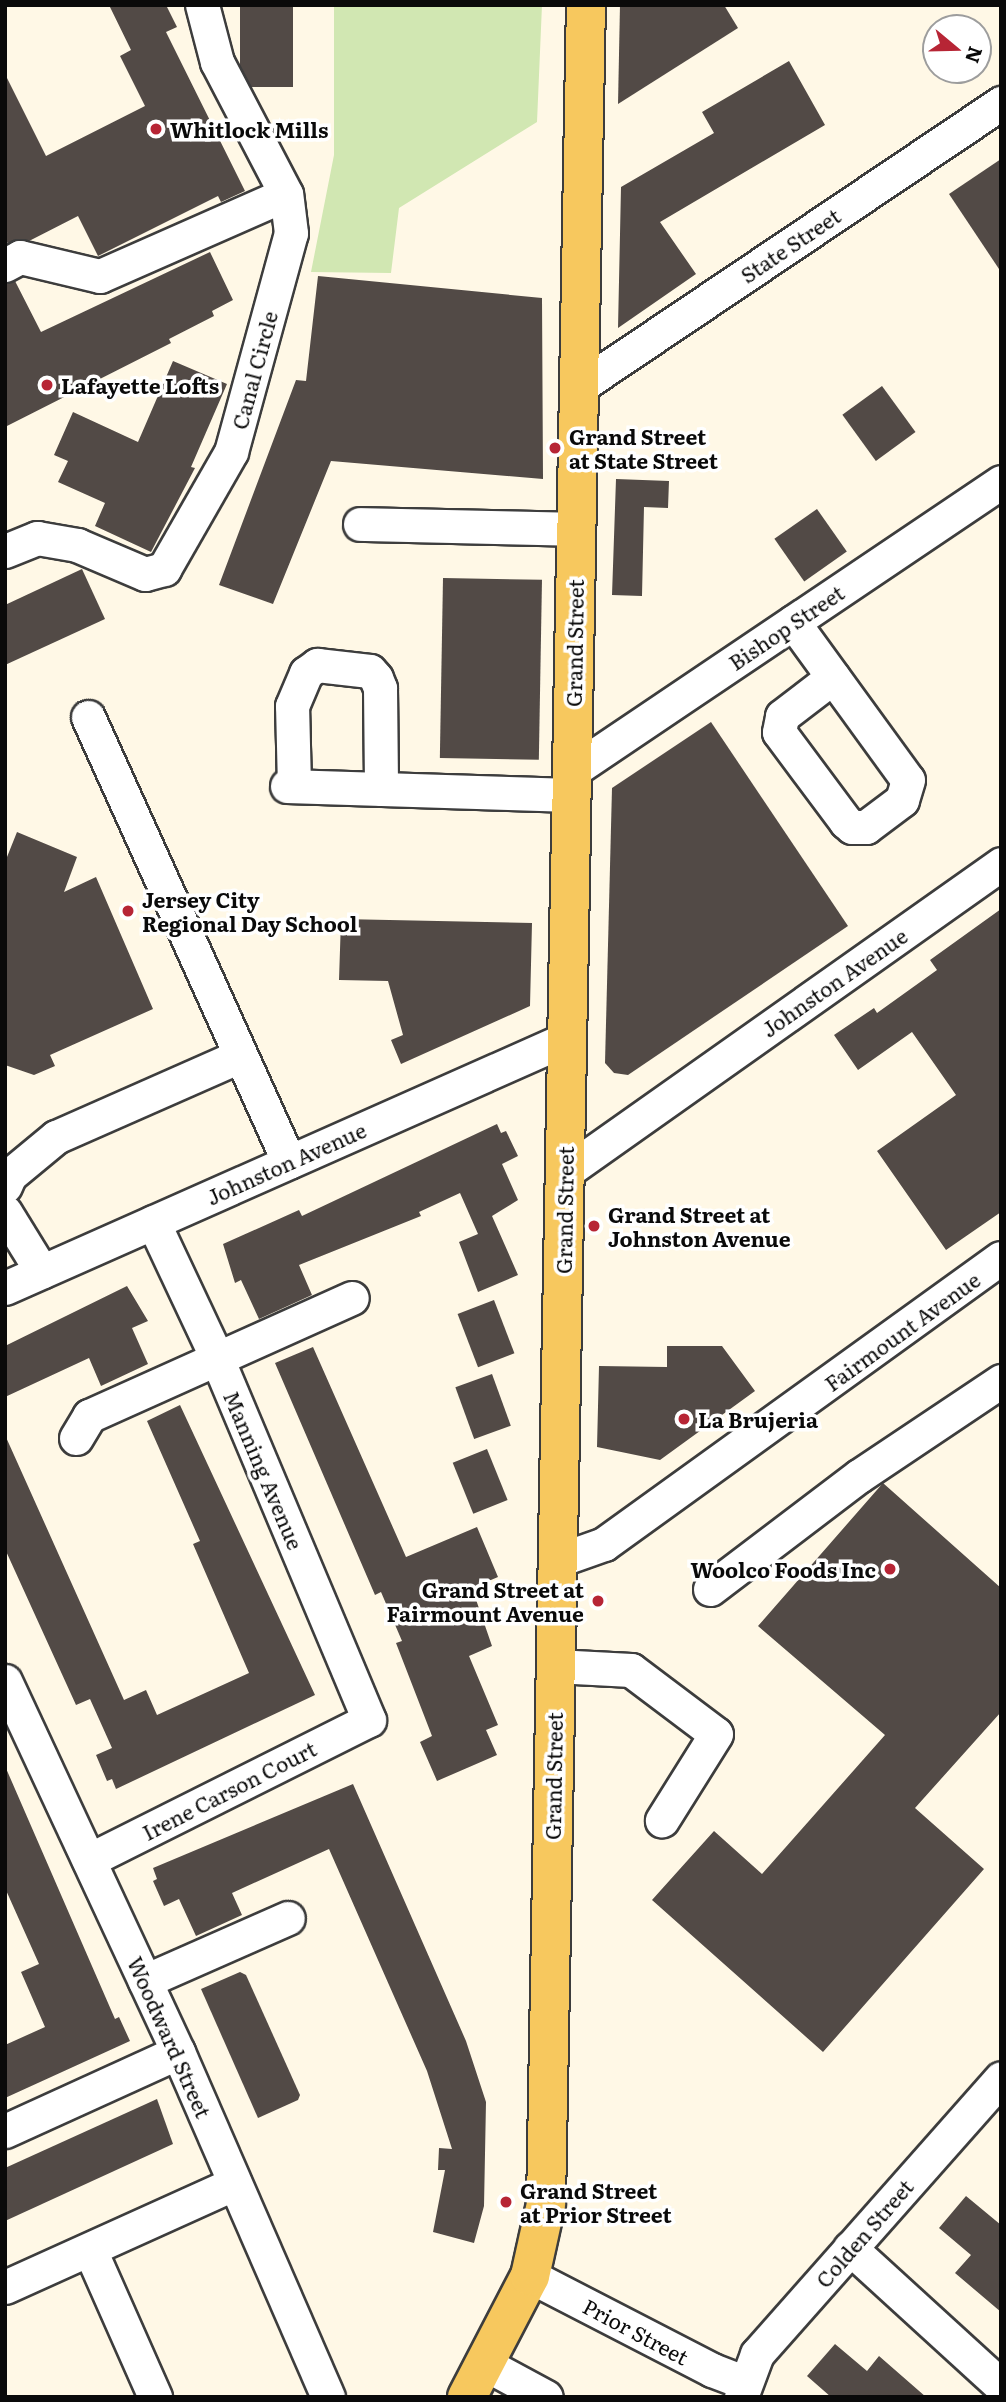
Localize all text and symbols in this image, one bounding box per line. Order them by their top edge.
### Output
north arrow [922,14,992,84]
text: N [959,43,991,67]
place label: Whitlock Mills [170,116,328,142]
marker: Whitlock Mills [148,121,164,137]
street label: State Street [735,202,845,288]
street label: Canal Circle [226,308,282,432]
place label: Lafayette Lofts [61,372,219,398]
marker: Lafayette Lofts [39,377,55,393]
place label: Grand Street at State Street [569,423,718,473]
marker: Grand Street at State Street [547,440,563,456]
street label: Grand Street [560,579,588,707]
street label: Bishop Street [724,579,848,675]
place label: Jersey City Regional Day School [142,886,357,936]
marker: Jersey City Regional Day School [120,903,136,919]
street label: Johnston Avenue [756,922,912,1042]
street label: Johnston Avenue [202,1117,370,1209]
street label: Grand Street [550,1146,578,1274]
place label: Grand Street at Johnston Avenue [608,1201,791,1251]
marker: Grand Street at Johnston Avenue [586,1218,602,1234]
street label: Fairmount Avenue [819,1266,985,1396]
street label: Manning Avenue [219,1387,309,1553]
place label: La Brujeria [698,1406,818,1432]
marker: La Brujeria [676,1411,692,1427]
place label: Woolco Foods Inc [690,1556,876,1582]
marker: Woolco Foods Inc [882,1561,898,1577]
place label: Grand Street at Fairmount Avenue [387,1576,584,1626]
marker: Grand Street at Fairmount Avenue [590,1593,606,1609]
street label: Grand Street [539,1712,567,1840]
street label: Irene Carson Court [138,1735,320,1845]
street label: Woodward Street [123,1952,217,2122]
street label: Colden Street [810,2174,918,2292]
place label: Grand Street at Prior Street [520,2177,672,2227]
marker: Grand Street at Prior Street [498,2194,514,2210]
street label: Prior Street [579,2293,693,2369]

